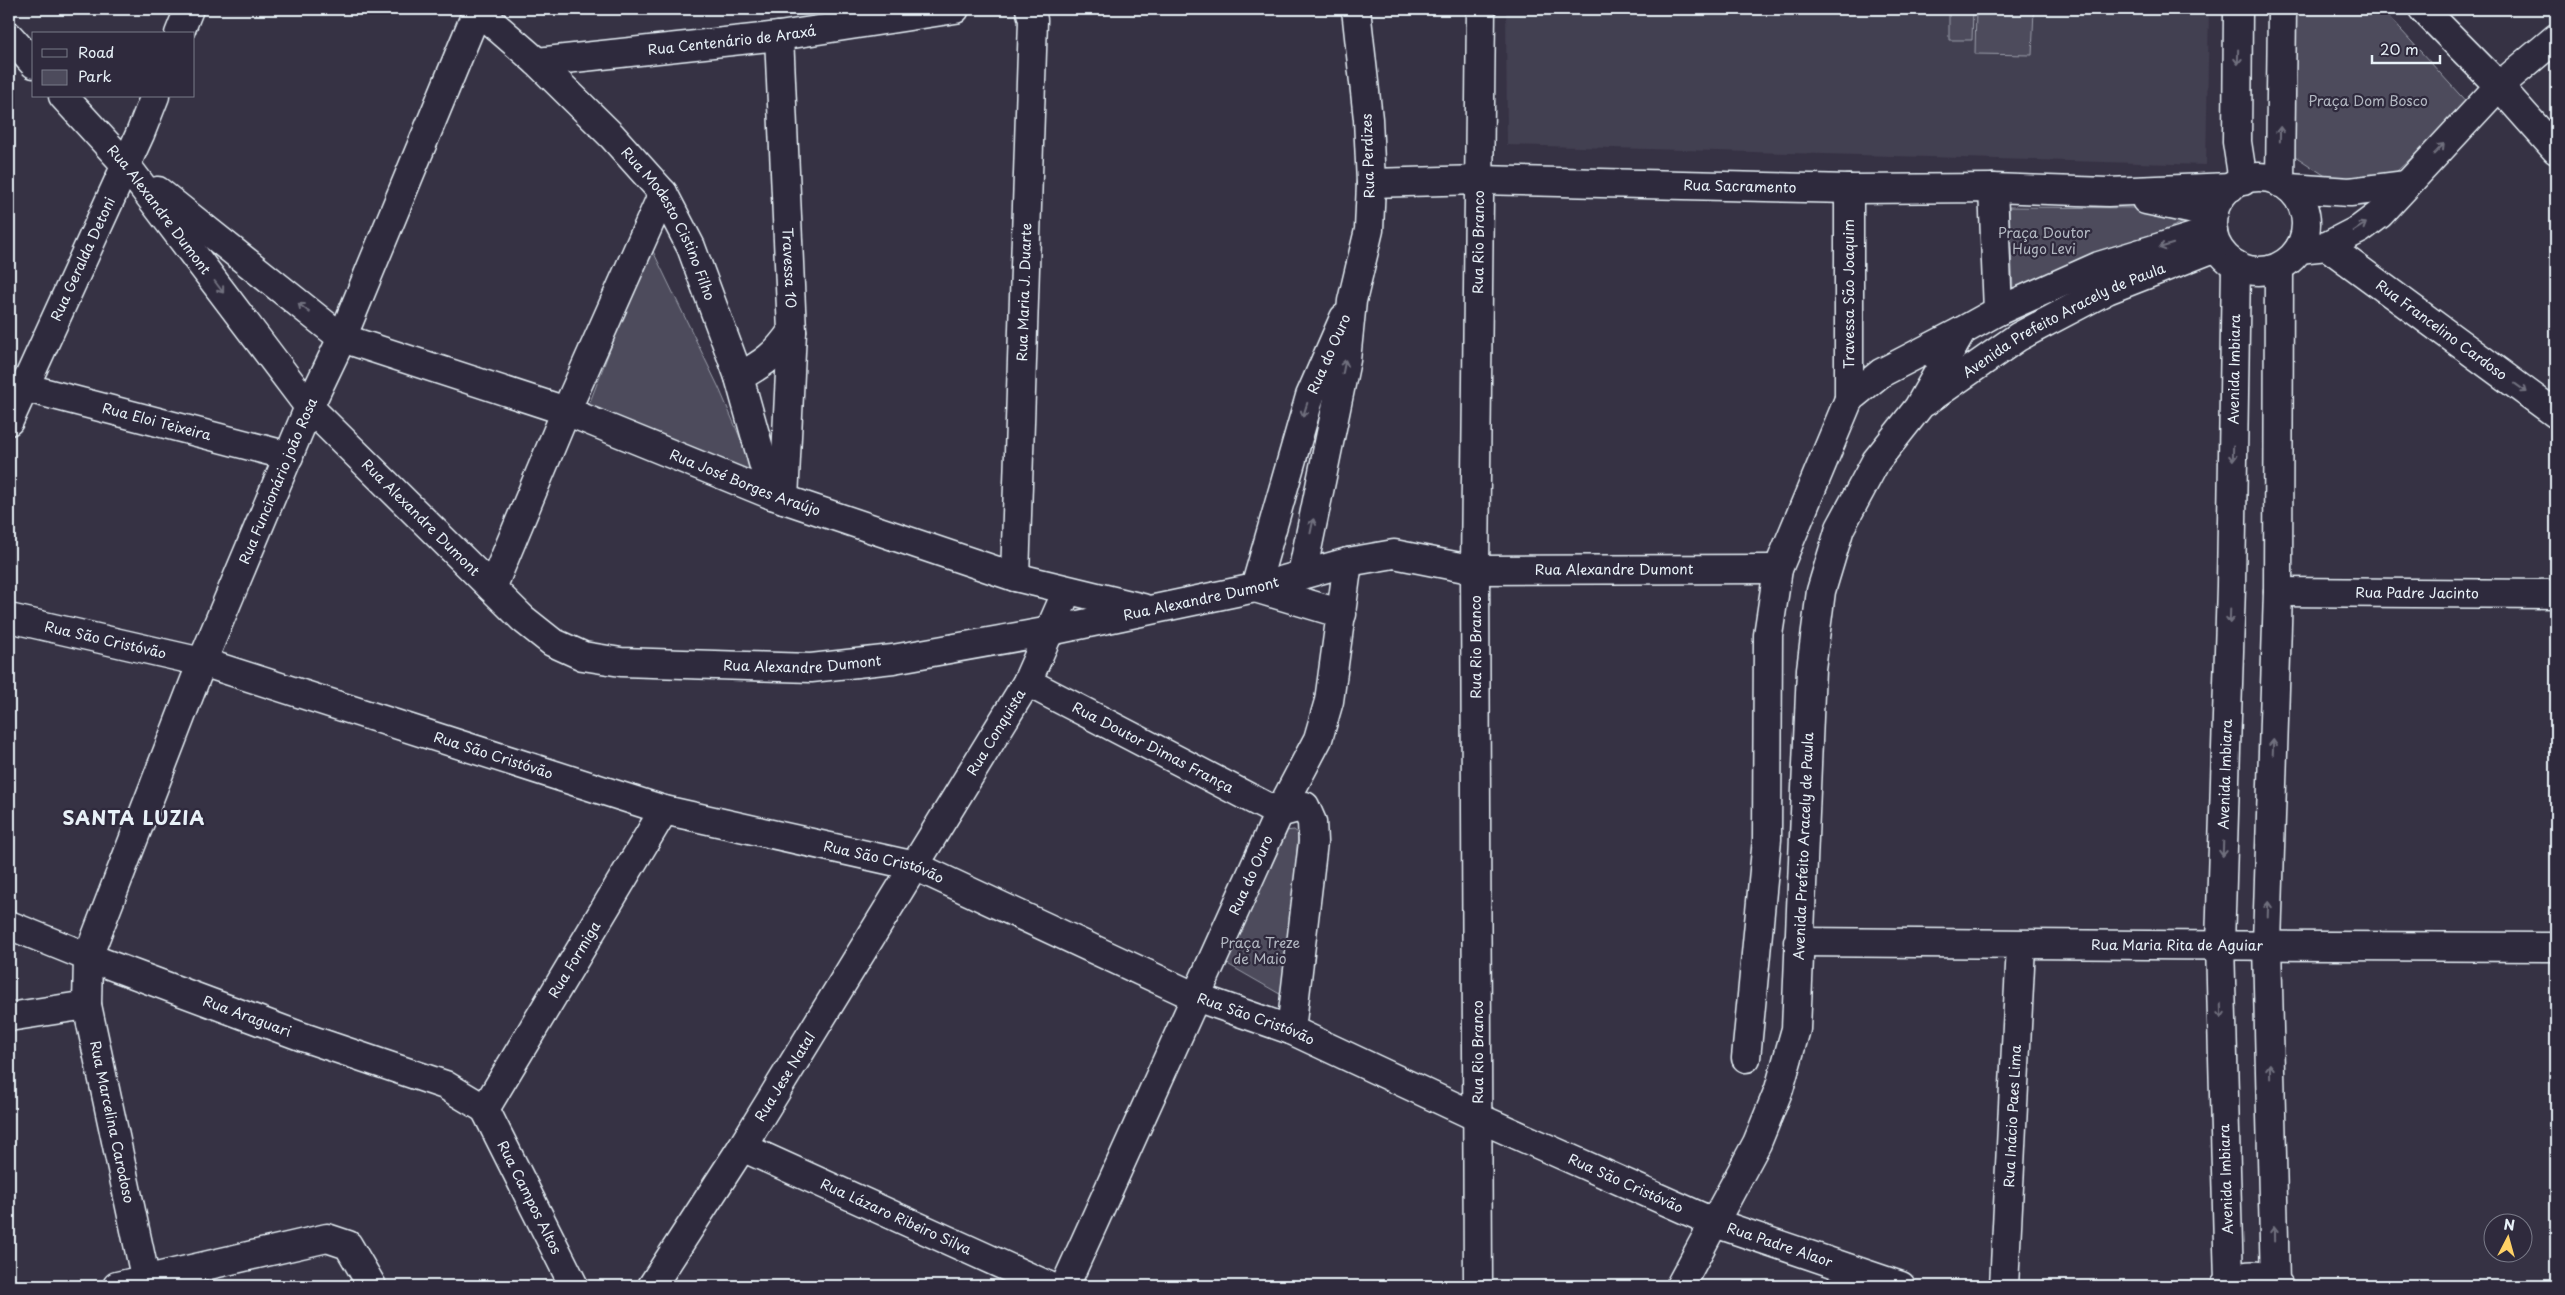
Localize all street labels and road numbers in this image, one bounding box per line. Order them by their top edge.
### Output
street label: Rua Centenário de Araxá [647,19,817,60]
street label: Rua Perdizes [1356,113,1379,199]
street label: Rua Alexandre Dumont [103,140,216,279]
street label: Rua Modesto Cistino Filho [617,142,721,303]
street label: Rua Sacramento [1683,174,1797,198]
street label: Rua Rio Branco [1467,190,1489,294]
street label: Rua Geralda Detoni [45,193,120,324]
street label: Travessa São Joaquim [1838,219,1859,369]
street label: Rua Maria J. Duarte [1011,223,1036,362]
street label: Travessa 10 [777,227,802,309]
street label: Avenida Prefeito Aracely de Paula [1958,257,2168,383]
street label: Rua Francelino Cardoso [2372,274,2512,385]
street label: Rua do Ouro [1302,310,1356,397]
street label: Avenida Imbiara [2223,314,2245,425]
street label: Rua Funcionário joão Rosa [233,393,322,567]
street label: Rua Eloi Teixeira [100,397,214,445]
street label: Rua José Borges Araújo [667,443,824,521]
street label: Rua Alexandre Dumont [357,454,485,581]
street label: Rua Alexandre Dumont [1535,558,1694,580]
street label: Rua Alexandre Dumont [1121,571,1281,625]
street label: Rua Padre Jacinto [2355,582,2479,603]
street label: Rua Rio Branco [1465,595,1486,699]
street label: Rua São Cristóvão [43,615,169,664]
street label: Rua Alexandre Dumont [723,649,883,678]
street label: Rua Conquista [961,684,1031,779]
street label: Rua Doutor Dimas França [1069,696,1238,798]
street label: Avenida Imbiara [2213,718,2237,830]
street label: Rua São Cristóvão [431,726,556,784]
street label: Avenida Prefeito Aracely de Paula [1788,732,1818,960]
street label: Rua do Ouro [1223,831,1278,918]
street label: Rua São Cristóvão [822,835,948,888]
street label: Rua Formiga [543,917,605,1002]
street label: Rua Maria Rita de Aguiar [2091,934,2263,956]
street label: Rua São Cristóvão [1194,987,1319,1050]
street label: Rua Araguari [200,990,294,1042]
street label: Rua Rio Branco [1467,1000,1488,1104]
street label: Rua Jese Natal [749,1028,820,1125]
street label: Rua Marcelina Carodoso [85,1039,140,1205]
street label: Rua Inácio Paes Lima [1998,1044,2026,1188]
street label: Avenida Imbiara [2213,1123,2238,1234]
street label: Rua Campos Altos [493,1137,567,1258]
street label: Rua São Cristóvão [1565,1148,1687,1218]
street label: Rua Lázaro Ribeiro Silva [817,1173,975,1260]
street label: Rua Padre Alaor [1724,1217,1836,1272]

